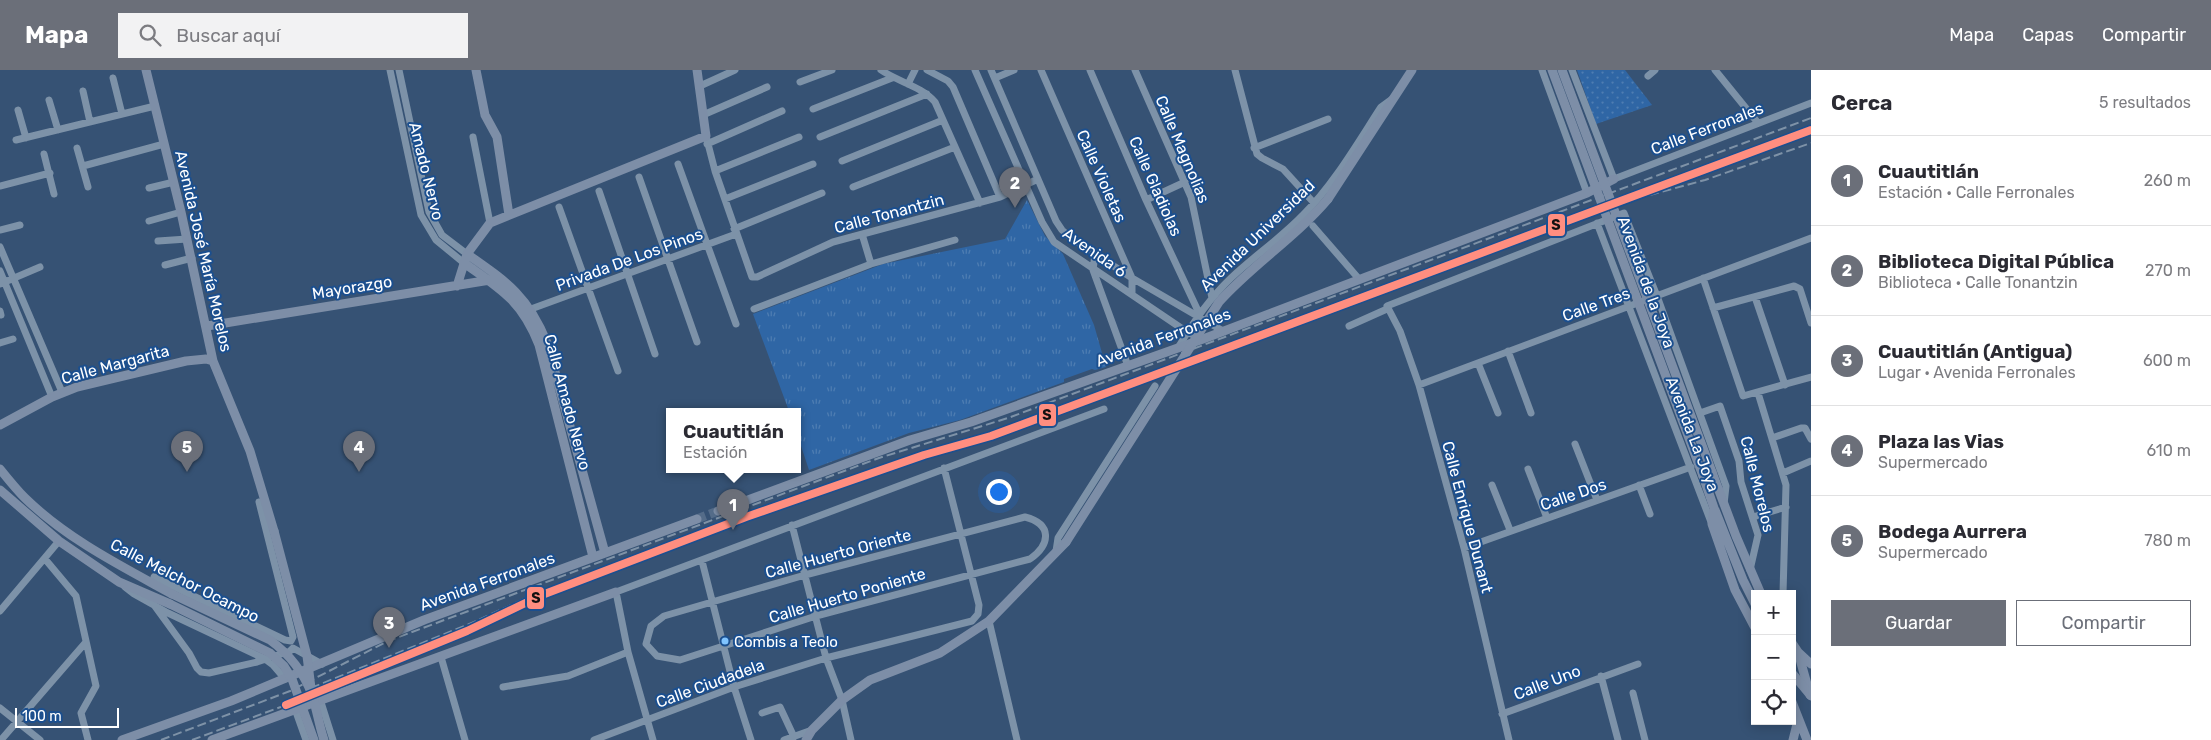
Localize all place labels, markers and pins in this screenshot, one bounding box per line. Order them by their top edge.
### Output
pin: 2 [999,167,1031,208]
pin: 5 [171,431,203,472]
pin: 4 [343,431,375,472]
pin: 1 [717,489,749,530]
pin: 3 [373,607,405,648]
place label: Combis a Teolo [734,633,838,651]
marker: Combis a Teolo [720,636,730,646]

